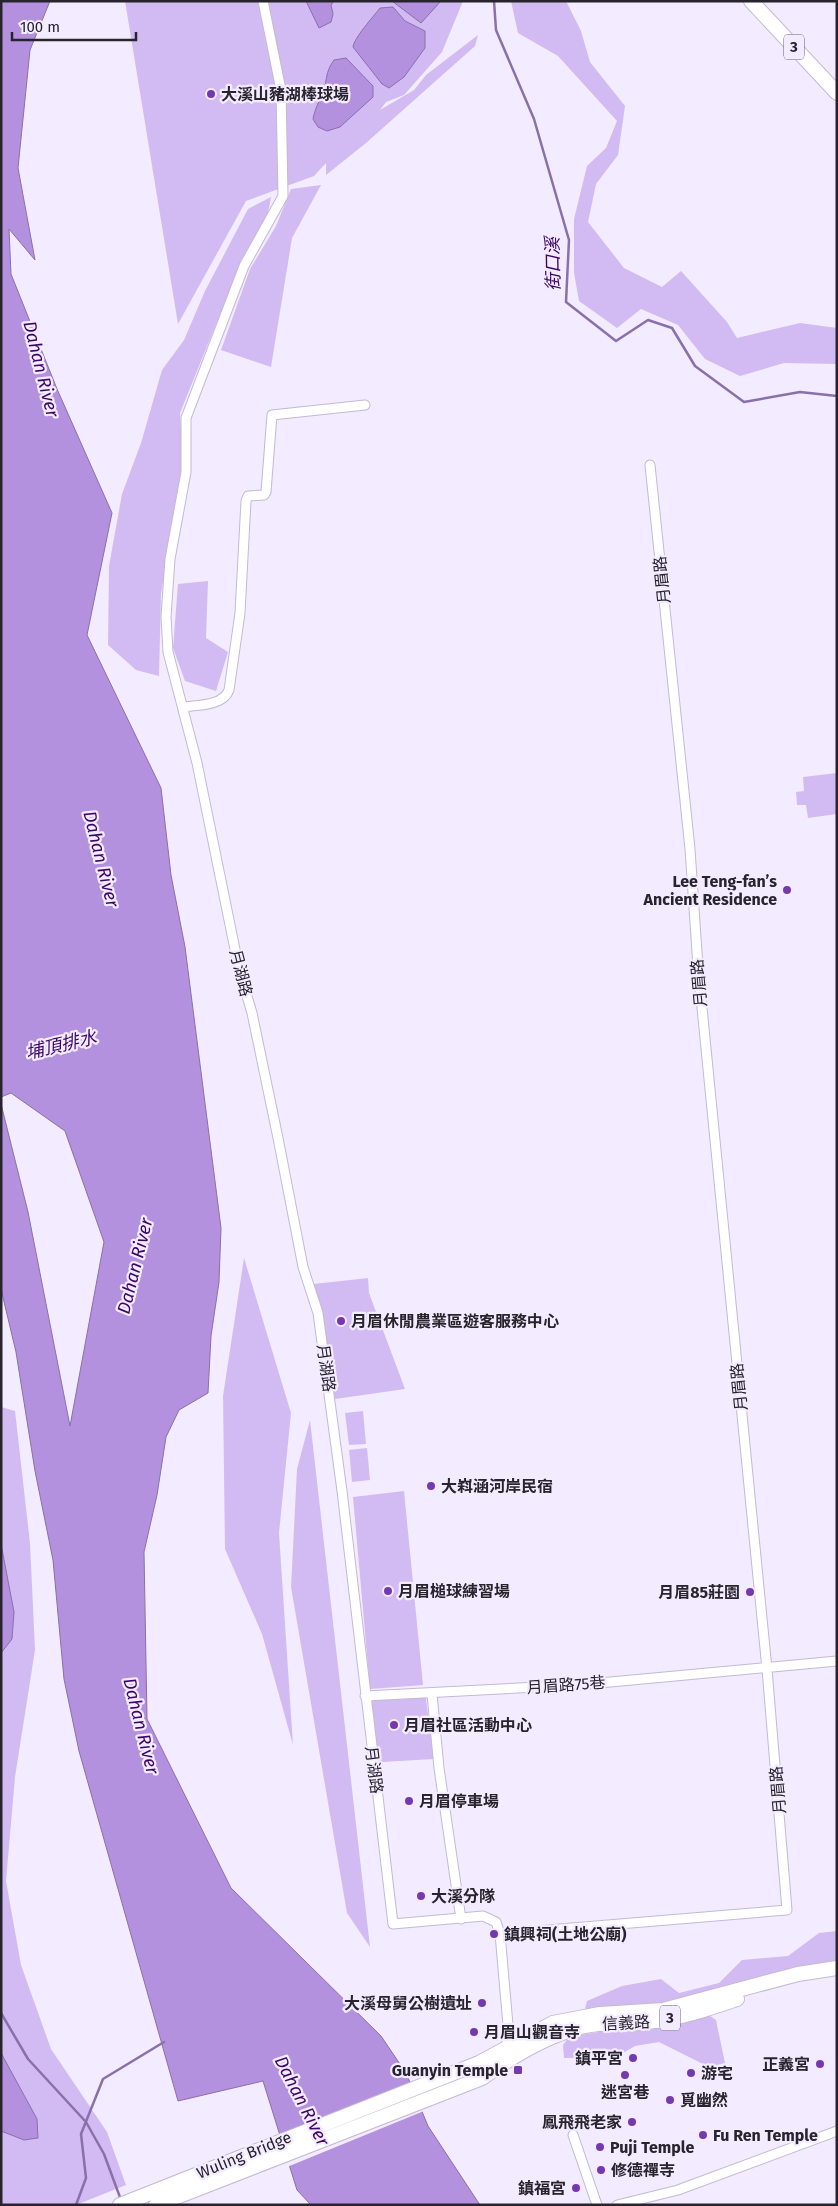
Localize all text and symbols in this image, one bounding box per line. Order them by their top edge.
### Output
scale bar [12,10,136,42]
text: 100 m [20,18,60,36]
road number: 3 [784,34,804,60]
place label: 大溪山豬湖棒球場 [221,85,349,104]
marker: 大溪山豬湖棒球場 [205,88,217,100]
water label: 街口溪 [541,234,564,291]
water label: Dahan River [18,319,64,420]
street label: 月眉路 [650,555,674,605]
water label: Dahan River [78,809,124,910]
place label: Lee Teng-fan’s Ancient Residence [643,872,777,909]
marker: Lee Teng-fan’s Ancient Residence [781,884,793,896]
street label: 月湖路 [226,947,256,999]
street label: 月眉路 [687,958,711,1008]
water label: 埔頂排水 [23,1026,100,1064]
water label: Dahan River [112,1215,158,1316]
place label: 月眉休閒農業區遊客服務中心 [351,1312,559,1331]
marker: 月眉休閒農業區遊客服務中心 [335,1315,347,1327]
street label: 月湖路 [313,1343,339,1393]
street label: 月眉路 [727,1362,751,1412]
place label: 大嵙涵河岸民宿 [441,1477,553,1496]
marker: 大嵙涵河岸民宿 [425,1480,437,1492]
place label: 月眉槌球練習場 [398,1582,510,1601]
place label: 月眉85莊園 [658,1583,740,1602]
marker: 月眉槌球練習場 [382,1585,394,1597]
marker: 月眉85莊園 [744,1586,756,1598]
street label: 月眉路75巷 [526,1673,606,1697]
water label: Dahan River [118,1676,164,1777]
place label: 月眉社區活動中心 [404,1716,532,1735]
marker: 月眉社區活動中心 [388,1719,400,1731]
street label: 月湖路 [362,1745,386,1795]
street label: 月眉路 [766,1765,790,1815]
place label: 月眉停車場 [419,1792,499,1811]
marker: 月眉停車場 [403,1795,415,1807]
place label: 大溪分隊 [431,1887,495,1906]
marker: 大溪分隊 [415,1890,427,1902]
place label: 鎮興祠(土地公廟) [504,1925,626,1944]
marker: 鎮興祠(土地公廟) [488,1928,500,1940]
place label: 大溪母舅公樹遺址 [344,1994,472,2013]
marker: 大溪母舅公樹遺址 [476,1997,488,2009]
road number: 3 [660,2006,680,2030]
street label: 信義路 [602,2012,650,2034]
place label: 月眉山觀音寺 [484,2023,580,2042]
marker: 月眉山觀音寺 [468,2026,480,2038]
place label: 鎮平宮 [575,2049,623,2068]
water label: Dahan River [270,2052,335,2151]
marker: 鎮平宮 [627,2052,639,2064]
place label: 正義宮 [762,2055,810,2074]
marker: 正義宮 [814,2058,826,2070]
place label: Guanyin Temple [392,2061,508,2080]
marker: Guanyin Temple [512,2064,524,2076]
place label: 游宅 [701,2064,733,2083]
marker: 游宅 [685,2067,697,2079]
marker: 迷宮巷 [619,2069,631,2081]
place label: 迷宮巷 [601,2083,650,2102]
place label: 覓幽然 [680,2091,728,2110]
marker: 覓幽然 [664,2094,676,2106]
place label: 鳳飛飛老家 [542,2113,622,2132]
marker: 鳳飛飛老家 [626,2116,638,2128]
place label: Fu Ren Temple [713,2126,818,2145]
street label: Wuling Bridge [194,2127,294,2183]
marker: Fu Ren Temple [697,2129,709,2141]
place label: Puji Temple [610,2138,694,2157]
marker: Puji Temple [594,2141,606,2153]
place label: 修德禪寺 [611,2161,675,2180]
marker: 修德禪寺 [595,2164,607,2176]
place label: 鎮福宮 [518,2179,566,2198]
marker: 鎮福宮 [570,2182,582,2194]

